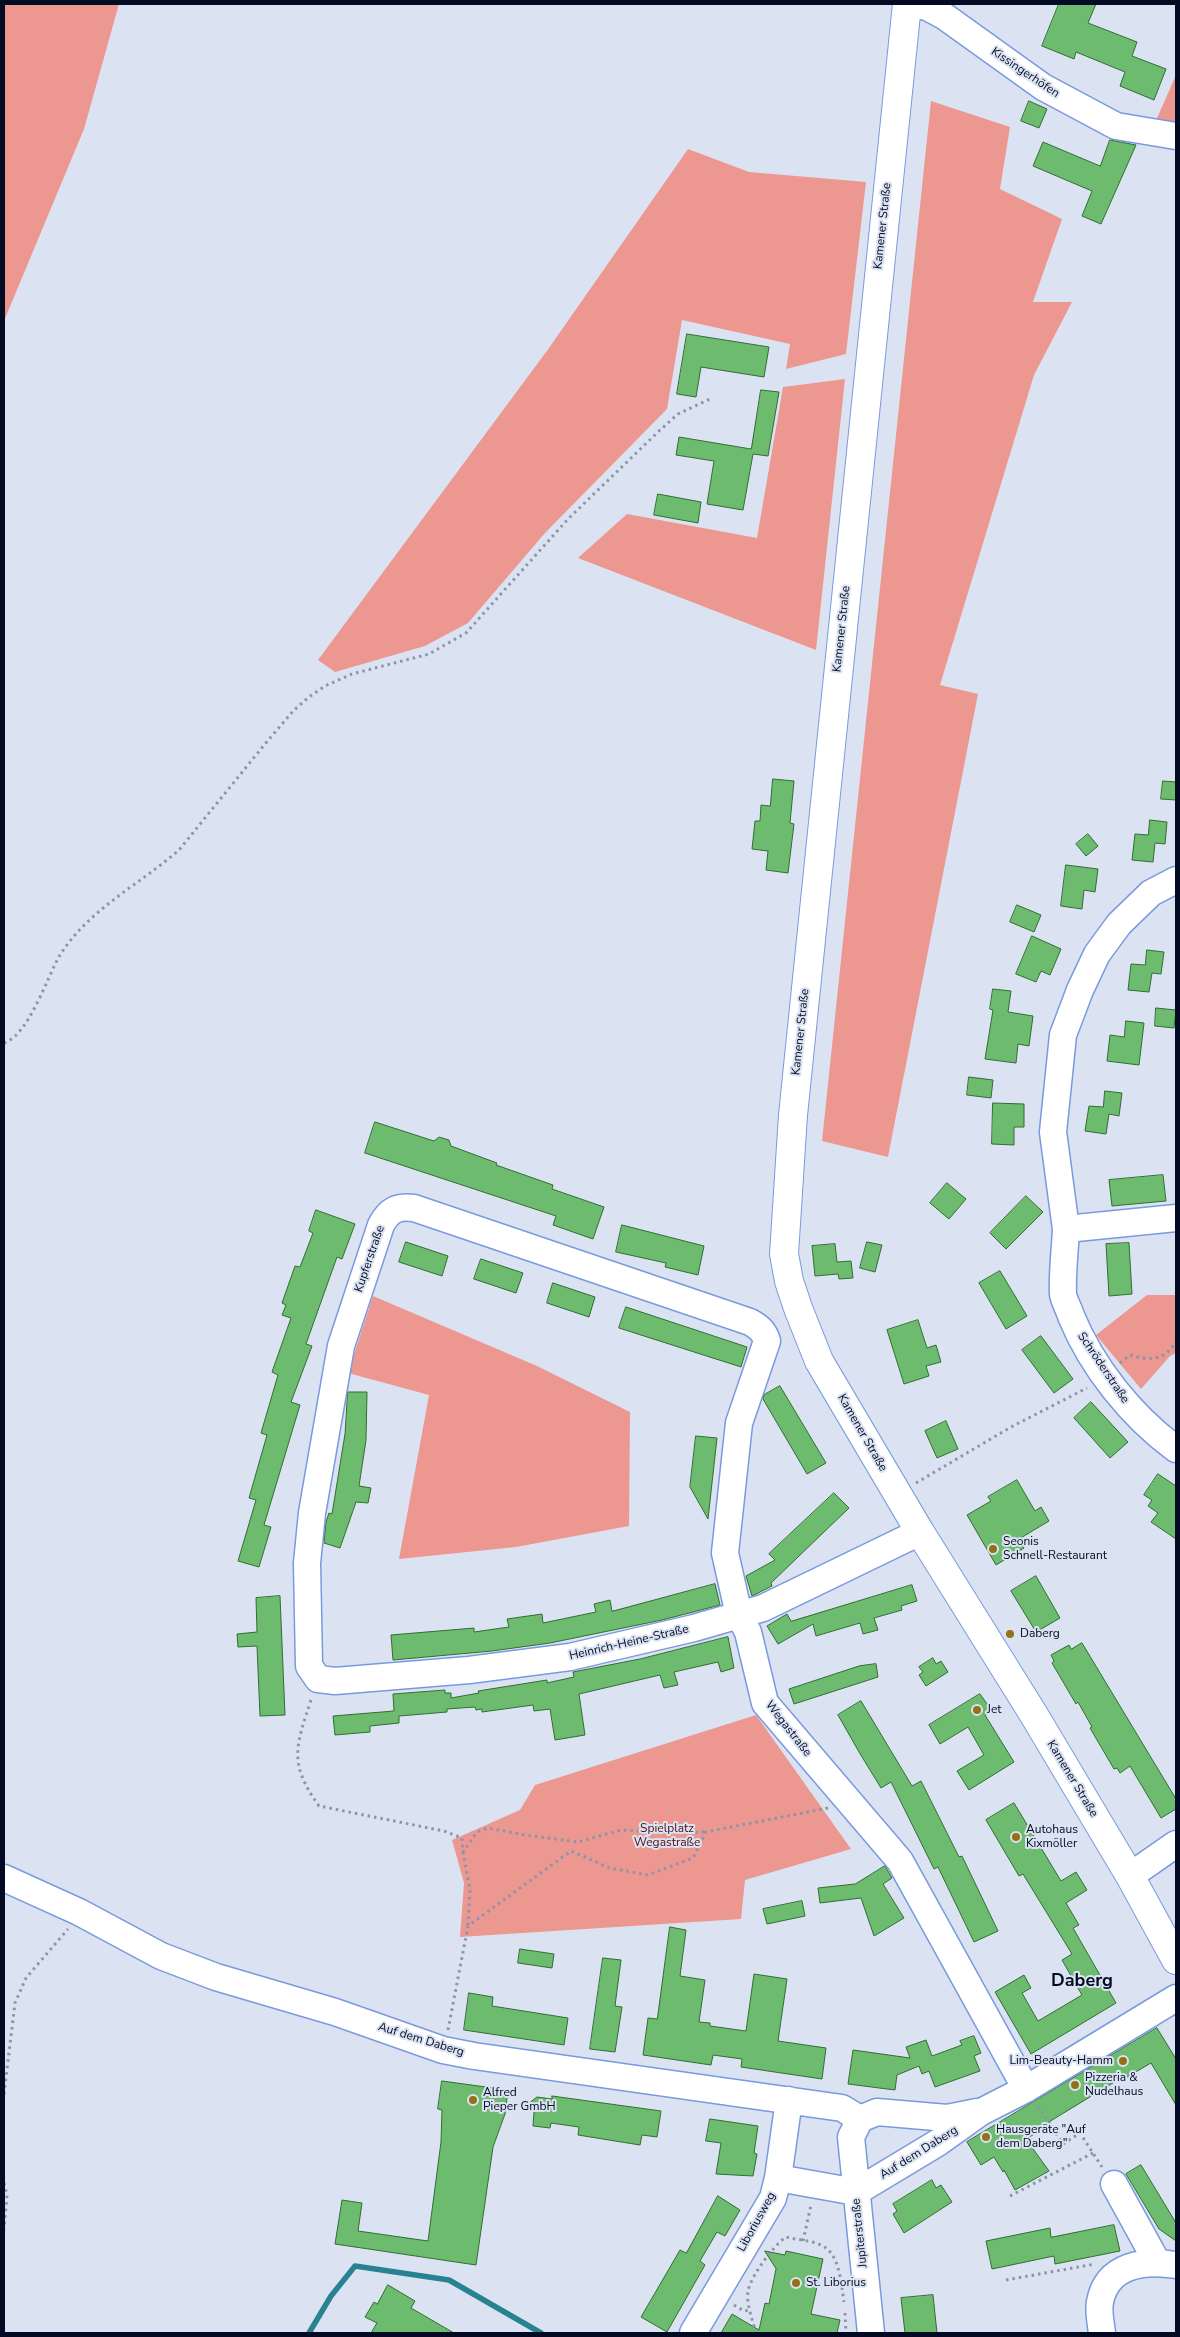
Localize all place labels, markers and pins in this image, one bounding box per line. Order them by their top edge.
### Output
place label: Seonis Schnell-Restaurant [1003,1535,1107,1563]
marker: Seonis Schnell-Restaurant [987,1543,999,1555]
place label: Daberg [1020,1627,1060,1641]
marker: Daberg [1004,1628,1016,1640]
place label: Jet [987,1703,1001,1717]
marker: Jet [971,1704,983,1716]
place label: Autohaus Kixmöller [1026,1823,1078,1851]
marker: Autohaus Kixmöller [1010,1831,1022,1843]
place label: Lim-Beauty-Hamm [1009,2054,1113,2068]
marker: Lim-Beauty-Hamm [1117,2055,1129,2067]
place label: Pizzeria & Nudelhaus [1085,2071,1143,2099]
marker: Pizzeria & Nudelhaus [1069,2079,1081,2091]
place label: Alfred Pieper GmbH [483,2086,556,2114]
marker: Alfred Pieper GmbH [467,2094,479,2106]
place label: Hausgeräte "Auf dem Daberg" [996,2123,1086,2151]
marker: Hausgeräte "Auf dem Daberg" [980,2131,992,2143]
place label: St. Liborius [806,2276,866,2290]
marker: St. Liborius [790,2277,802,2289]

